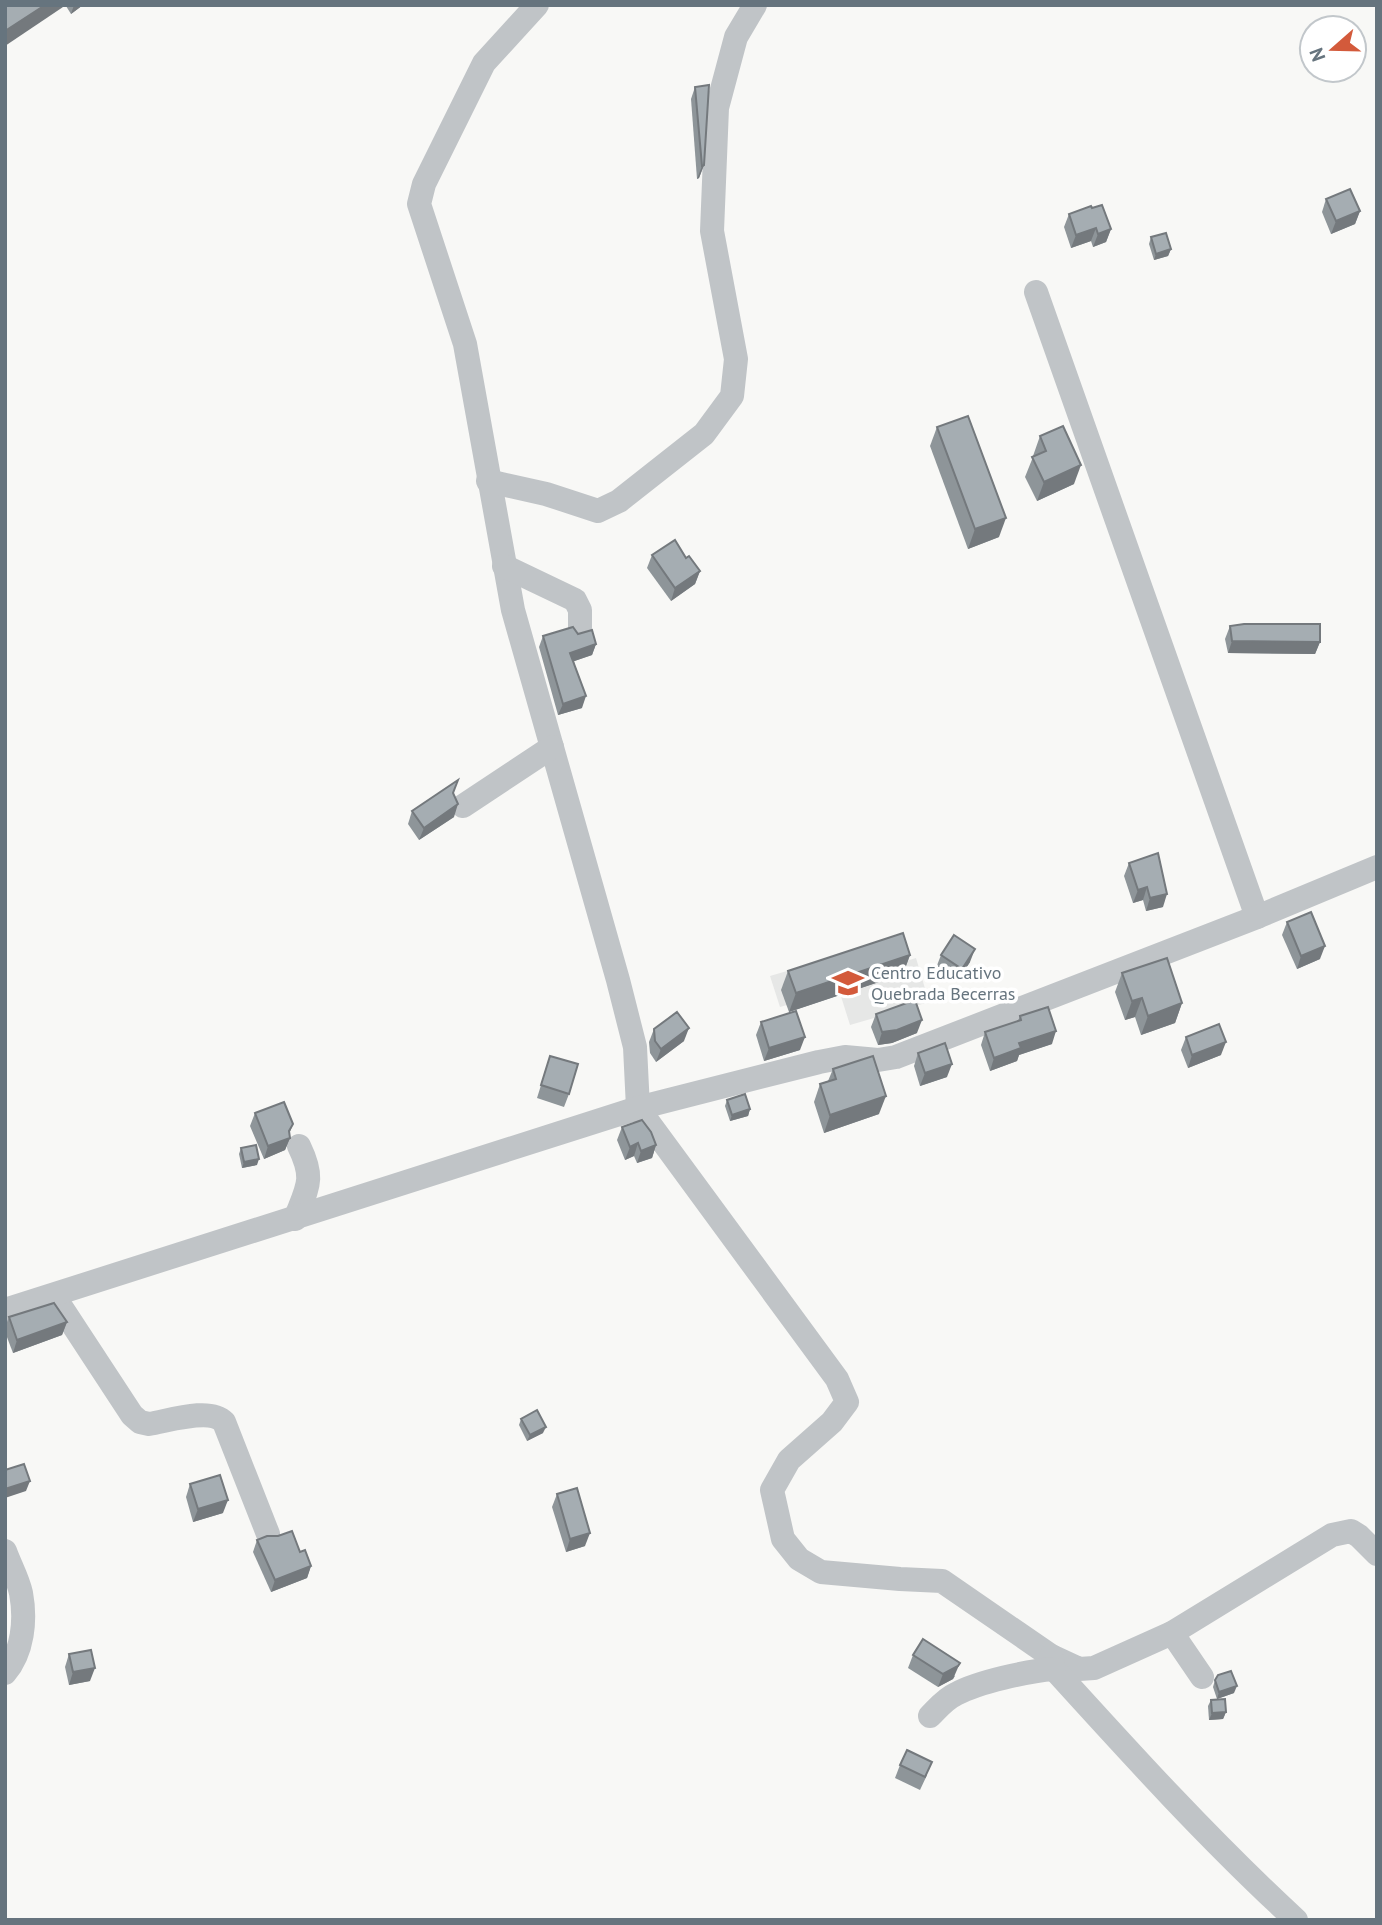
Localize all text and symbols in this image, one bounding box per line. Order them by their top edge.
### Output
north arrow [1298,14,1368,84]
text: N [1304,45,1330,65]
place label: Centro Educativo Quebrada Becerras [871,961,1015,1005]
school or university icon: Centro Educativo Quebrada Becerras [831,966,865,1000]

